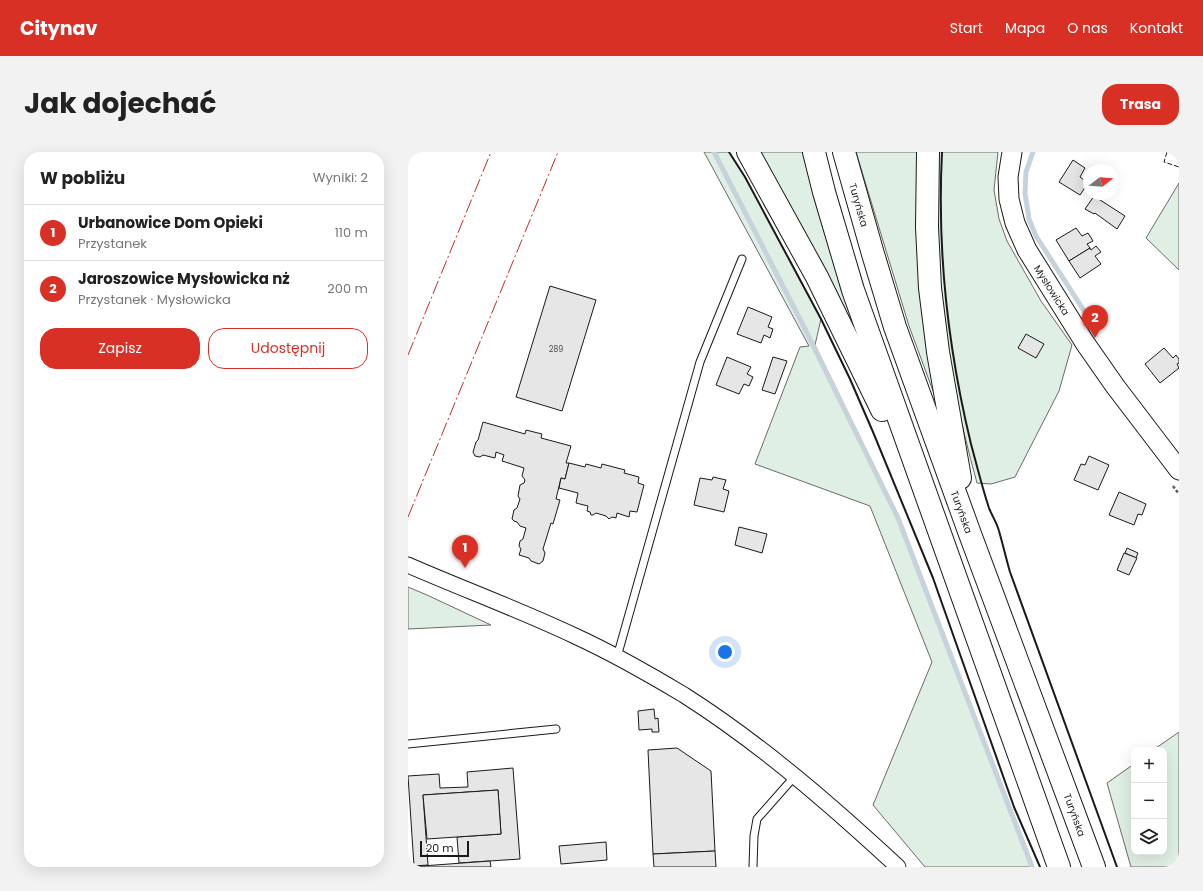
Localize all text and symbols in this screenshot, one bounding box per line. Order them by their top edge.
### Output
text: Citynav [20,15,97,42]
text: Start [950,18,983,38]
text: Mapa [1005,18,1045,38]
text: O nas [1067,18,1108,38]
text: Kontakt [1130,18,1183,38]
text: Jak dojechać [24,84,217,123]
button: Trasa [1102,84,1179,125]
north arrow [1083,164,1119,200]
text: W pobliżu [40,166,125,190]
text: Wyniki: 2 [313,168,368,187]
street label: Turyńska [845,182,872,229]
text: Urbanowice Dom Opieki [78,212,263,233]
text: 1 [51,223,55,242]
text: 110 m [335,223,368,242]
text: Przystanek [78,234,147,253]
street label: Mysłowicka [1030,262,1073,318]
text: Jaroszowice Mysłowicka nż [78,268,290,289]
text: 2 [49,279,57,298]
text: 200 m [327,279,368,298]
text: Przystanek · Mysłowicka [78,290,231,309]
pin: 2 [1082,305,1108,338]
button: Zapisz [40,328,200,369]
button: Udostępnij [208,328,368,369]
house number: 289 [549,344,563,355]
street label: Turyńska [947,489,976,536]
pin: 1 [452,535,478,568]
your location [715,642,735,662]
map controls [1131,747,1167,855]
button: + [1131,747,1167,783]
button: − [1131,783,1167,819]
street label: Turyńska [1060,792,1089,839]
button: layers [1131,819,1167,855]
scale bar [420,839,469,858]
text: 20 m [426,840,454,856]

